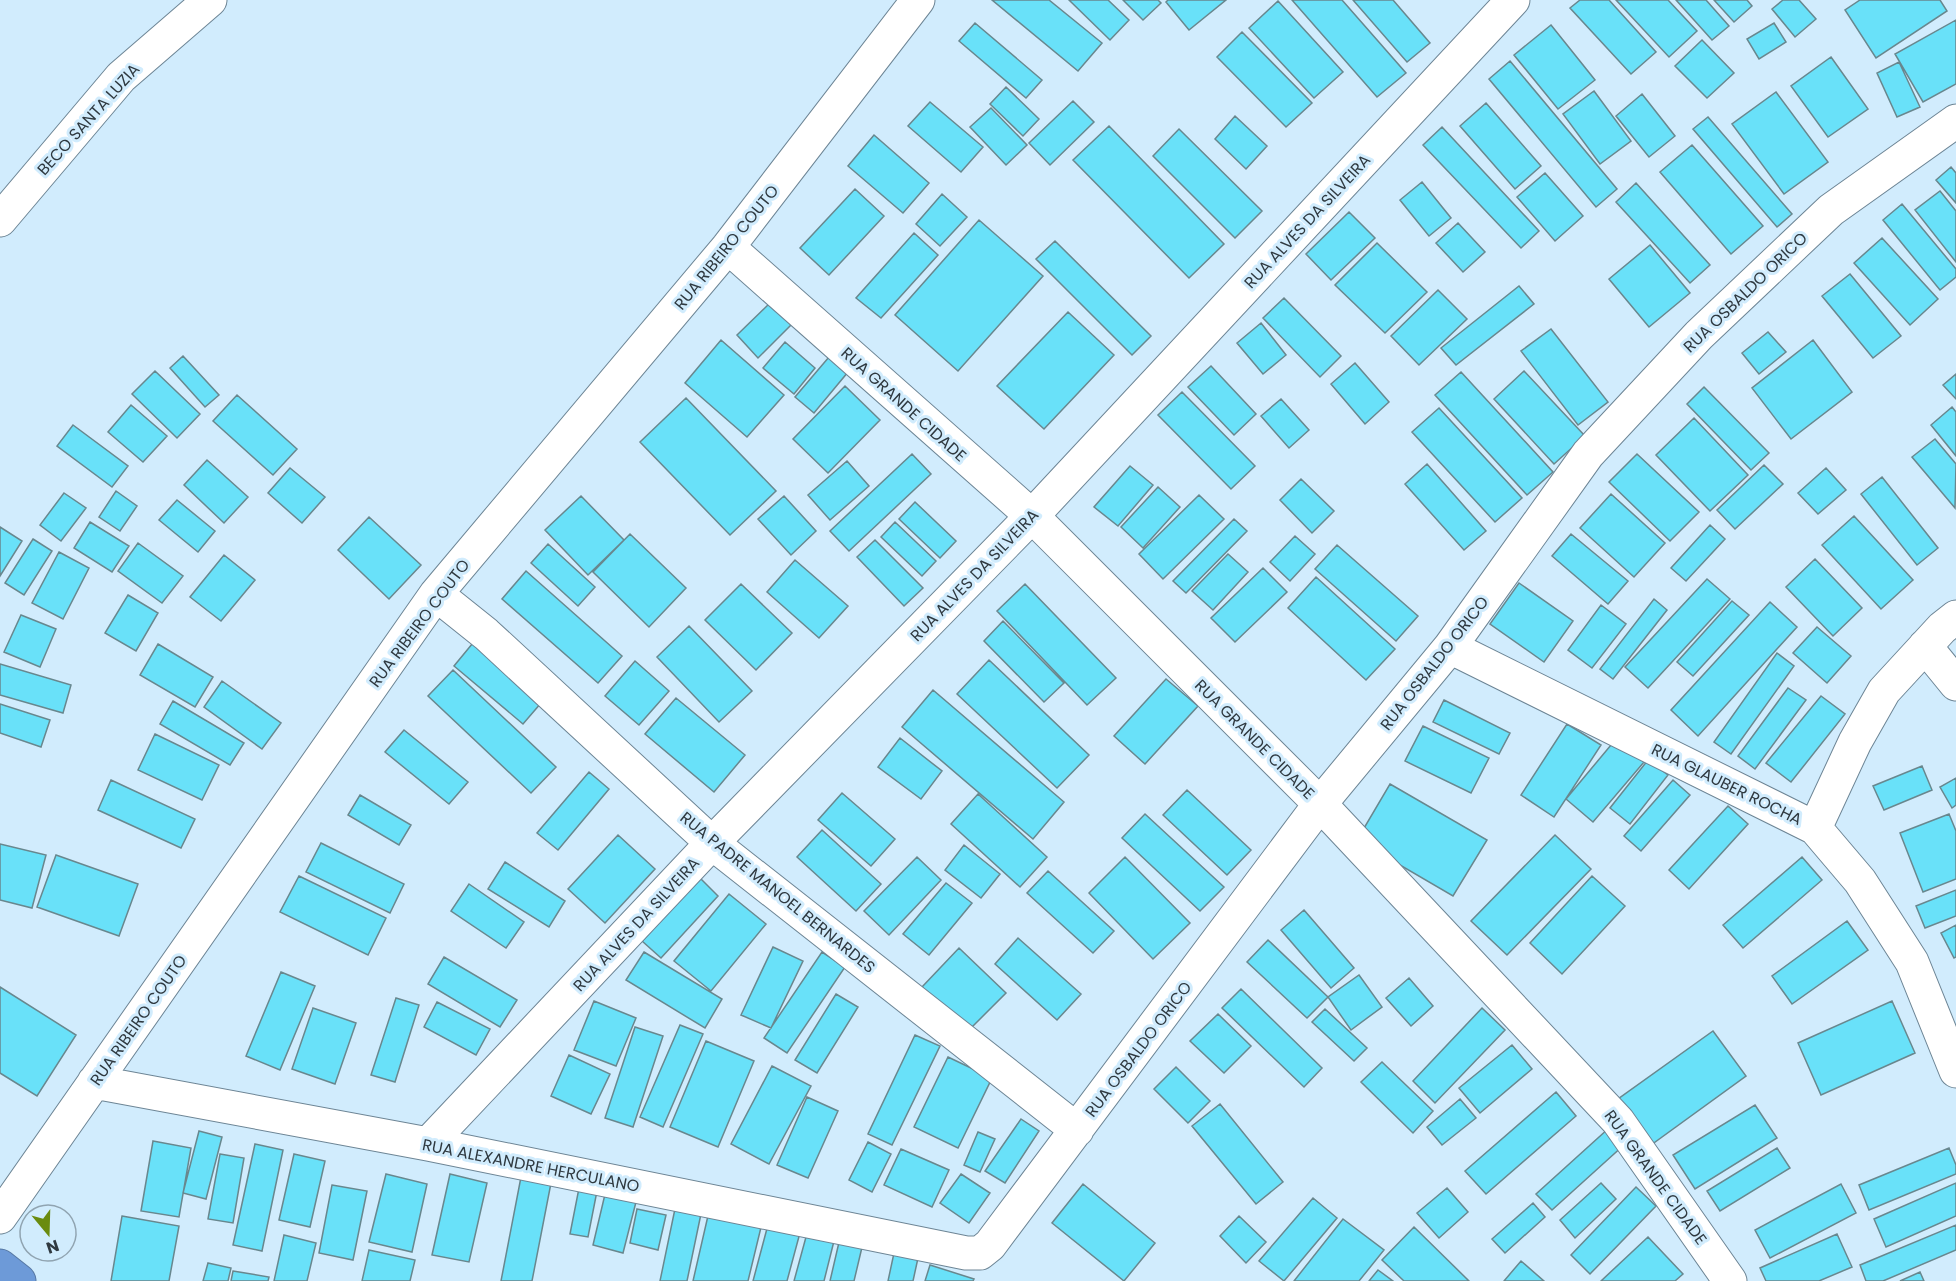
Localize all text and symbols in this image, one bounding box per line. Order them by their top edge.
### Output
street label: BECO SANTA LUZIA [32,58,145,180]
street label: RUA ALVES DA SILVEIRA [1239,149,1376,294]
street label: RUA RIBEIRO COUTO [669,180,784,315]
street label: RUA OSBALDO ORICO [1678,227,1812,358]
street label: RUA GRANDE CIDADE [836,342,971,467]
street label: RUA ALVES DA SILVEIRA [905,504,1044,647]
street label: RUA RIBEIRO COUTO [364,555,475,692]
street label: RUA OSBALDO ORICO [1375,591,1494,735]
street label: RUA GRANDE CIDADE [1189,674,1320,805]
street label: RUA GLAUBER ROCHA [1648,738,1806,831]
street label: RUA PADRE MANOEL BERNARDES [675,806,880,979]
street label: RUA ALVES DA SILVEIRA [568,852,705,997]
street label: RUA RIBEIRO COUTO [85,950,192,1090]
street label: RUA OSBALDO ORICO [1080,977,1197,1122]
street label: RUA GRANDE CIDADE [1599,1105,1712,1249]
street label: RUA ALEXANDRE HERCULANO [420,1133,641,1198]
north arrow [18,1203,78,1263]
text: N [43,1234,62,1260]

